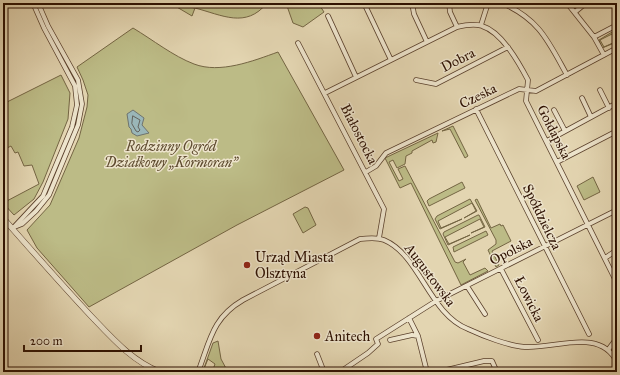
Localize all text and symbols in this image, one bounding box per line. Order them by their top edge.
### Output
street label: Dobra [438,44,478,76]
street label: Czeska [457,80,499,112]
street label: Białostocka [337,101,381,167]
street label: Gołdapska [533,102,575,162]
park label: Rodzinny Ogród Działkowy „Kormoran” [104,138,239,171]
street label: Spółdzielcza [519,181,565,253]
street label: Opolska [487,233,535,269]
street label: Augustowska [400,239,459,310]
place label: Urząd Miasta Olsztyna [255,249,334,282]
marker: Urząd Miasta Olsztyna [242,260,252,270]
street label: Łowicka [510,273,548,325]
scale bar [24,327,141,353]
place label: Anitech [324,328,370,345]
marker: Anitech [312,331,322,341]
text: 200 m [30,334,63,348]

